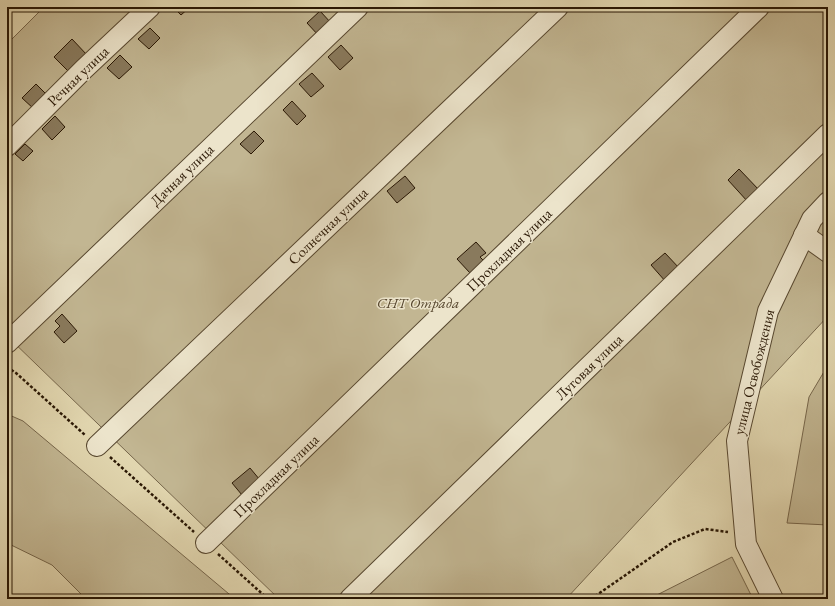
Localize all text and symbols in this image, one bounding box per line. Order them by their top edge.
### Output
street label: Речная улица [43,41,113,110]
street label: Дачная улица [146,139,218,210]
street label: Солнечная улица [284,183,372,269]
street label: Прохладная улица [462,204,556,295]
park label: СНТ Отрада [377,293,459,312]
street label: улица Освобождения [729,307,778,437]
street label: Луговая улица [551,330,627,404]
street label: Прохладная улица [229,430,323,521]

